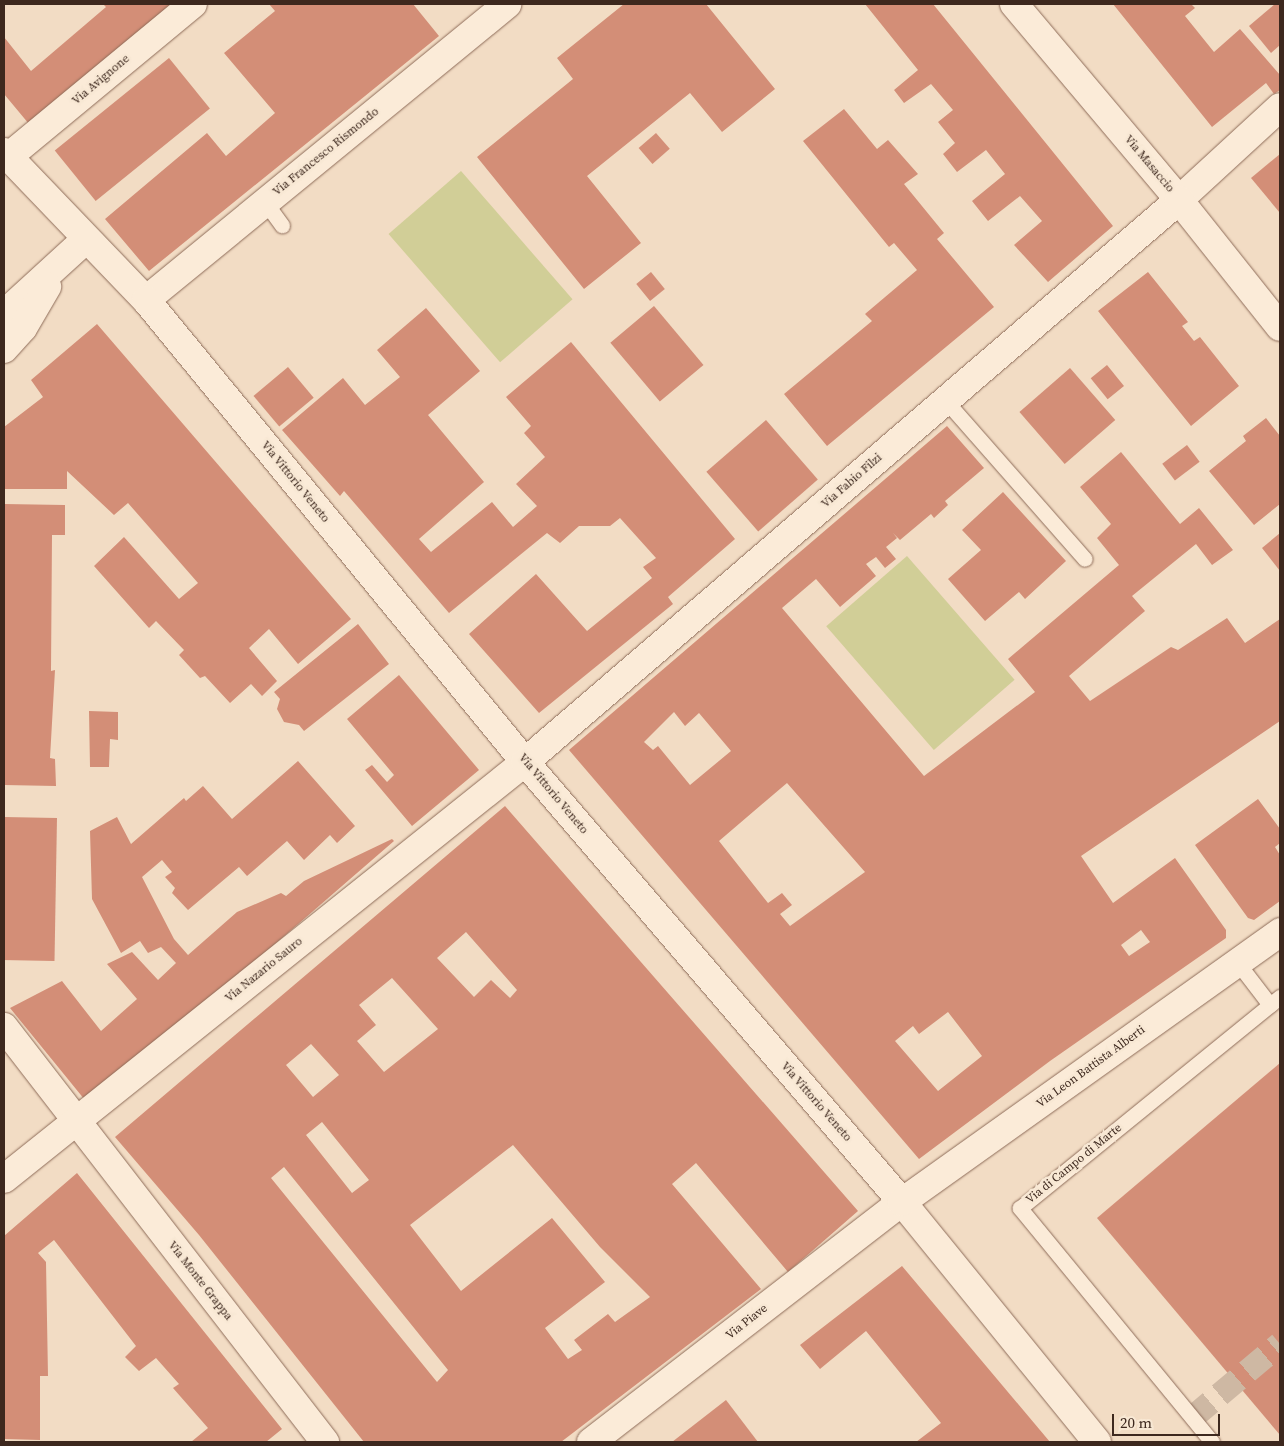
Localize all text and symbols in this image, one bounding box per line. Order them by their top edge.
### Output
street label: Via Avignone [69,52,133,108]
street label: Via Francesco Rismondo [270,105,382,199]
street label: Via Masaccio [1121,133,1177,195]
street label: Via Vittorio Veneto [258,438,332,526]
street label: Via Fabio Filzi [819,451,885,511]
street label: Via Vittorio Veneto [515,751,591,837]
street label: Via Nazario Sauro [222,934,306,1006]
street label: Via Leon Battista Alberti [1034,1023,1148,1111]
street label: Via Vittorio Veneto [777,1059,855,1145]
street label: Via di Campo di Marte [1023,1121,1125,1207]
street label: Via Monte Grappa [165,1239,235,1323]
street label: Via Piave [723,1301,771,1343]
scale bar [1114,1404,1222,1436]
text: 20 m [1120,1412,1152,1433]

